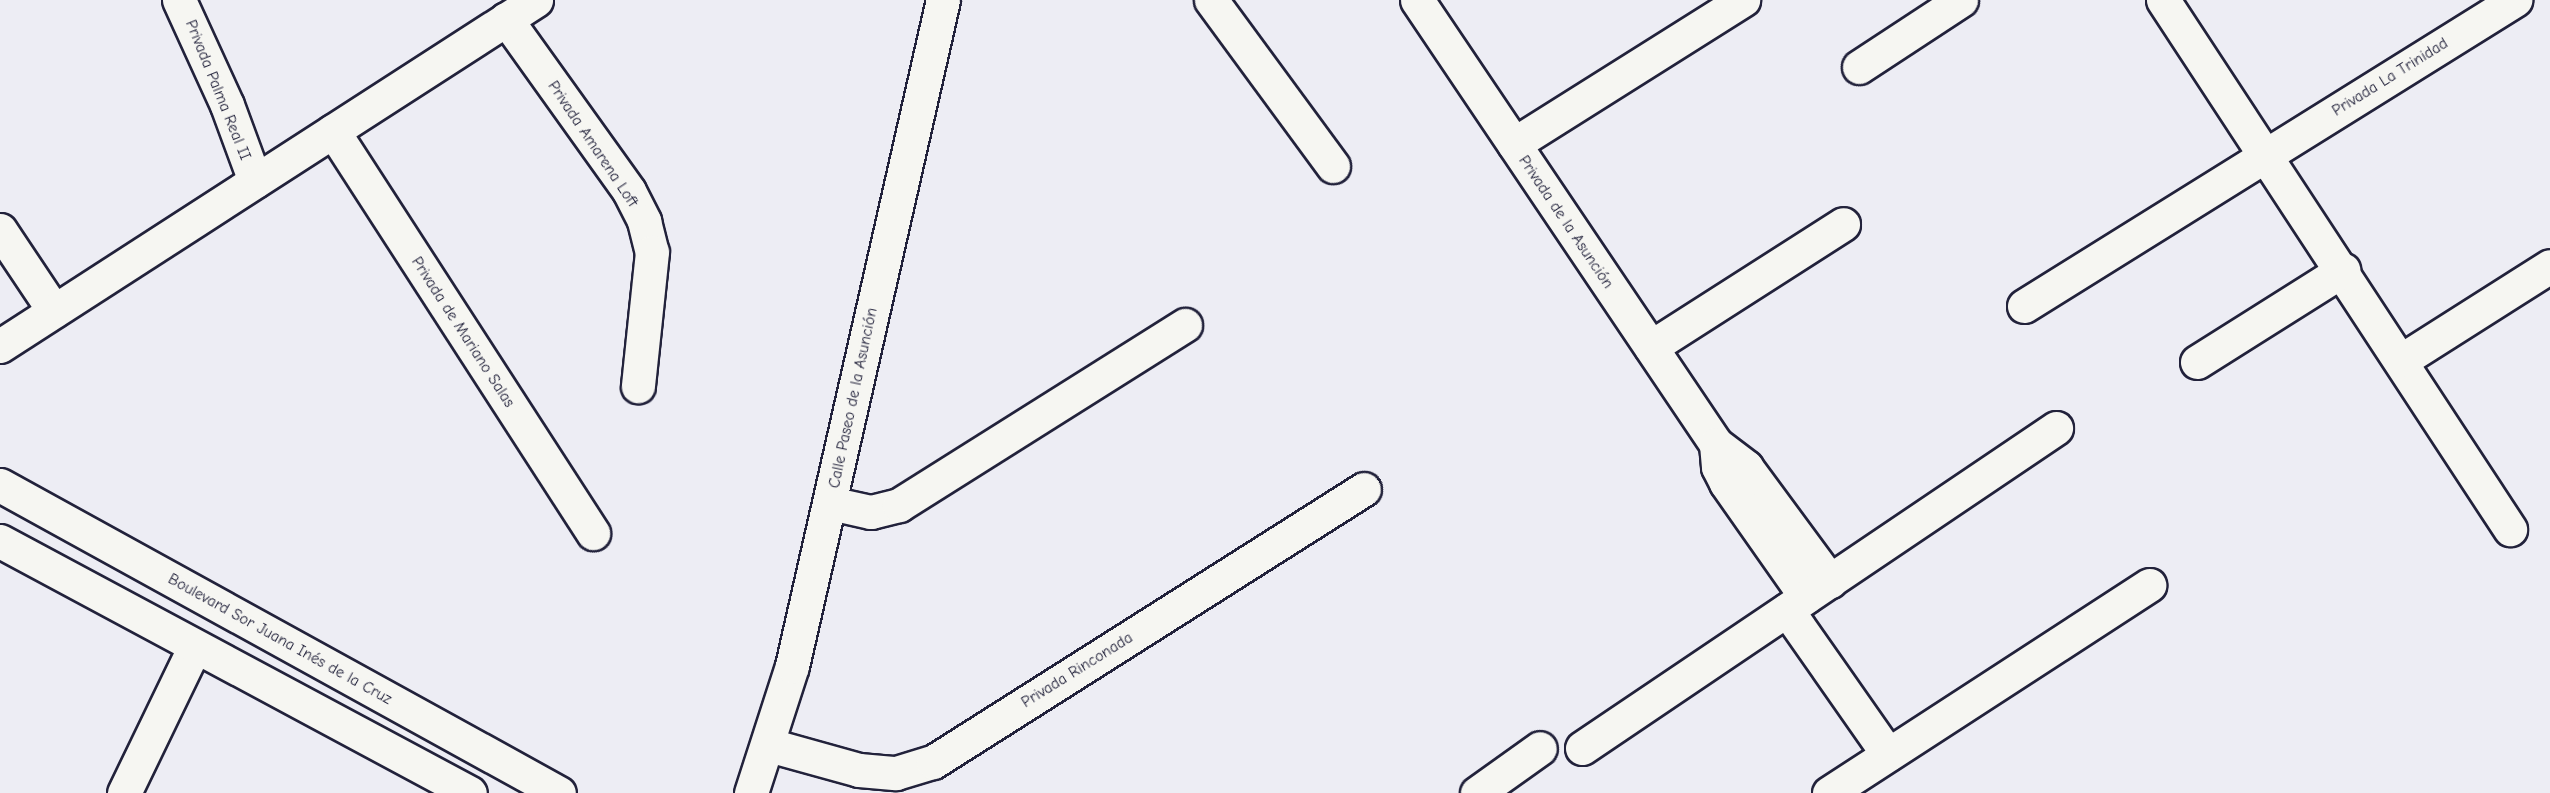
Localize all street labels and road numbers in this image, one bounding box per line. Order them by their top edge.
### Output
street label: Privada Palma Real II [181,17,255,163]
street label: Privada La Trinidad [2329,34,2451,120]
street label: Privada Amarena Loft [544,77,642,211]
street label: Privada de la Asunción [1514,152,1618,292]
street label: Privada de Mariano Salas [407,253,519,411]
street label: Calle Paseo de la Asunción [824,306,882,490]
street label: Boulevard Sor Juana Inés de la Cruz [165,569,395,709]
street label: Privada Rinconada [1018,628,1136,712]

